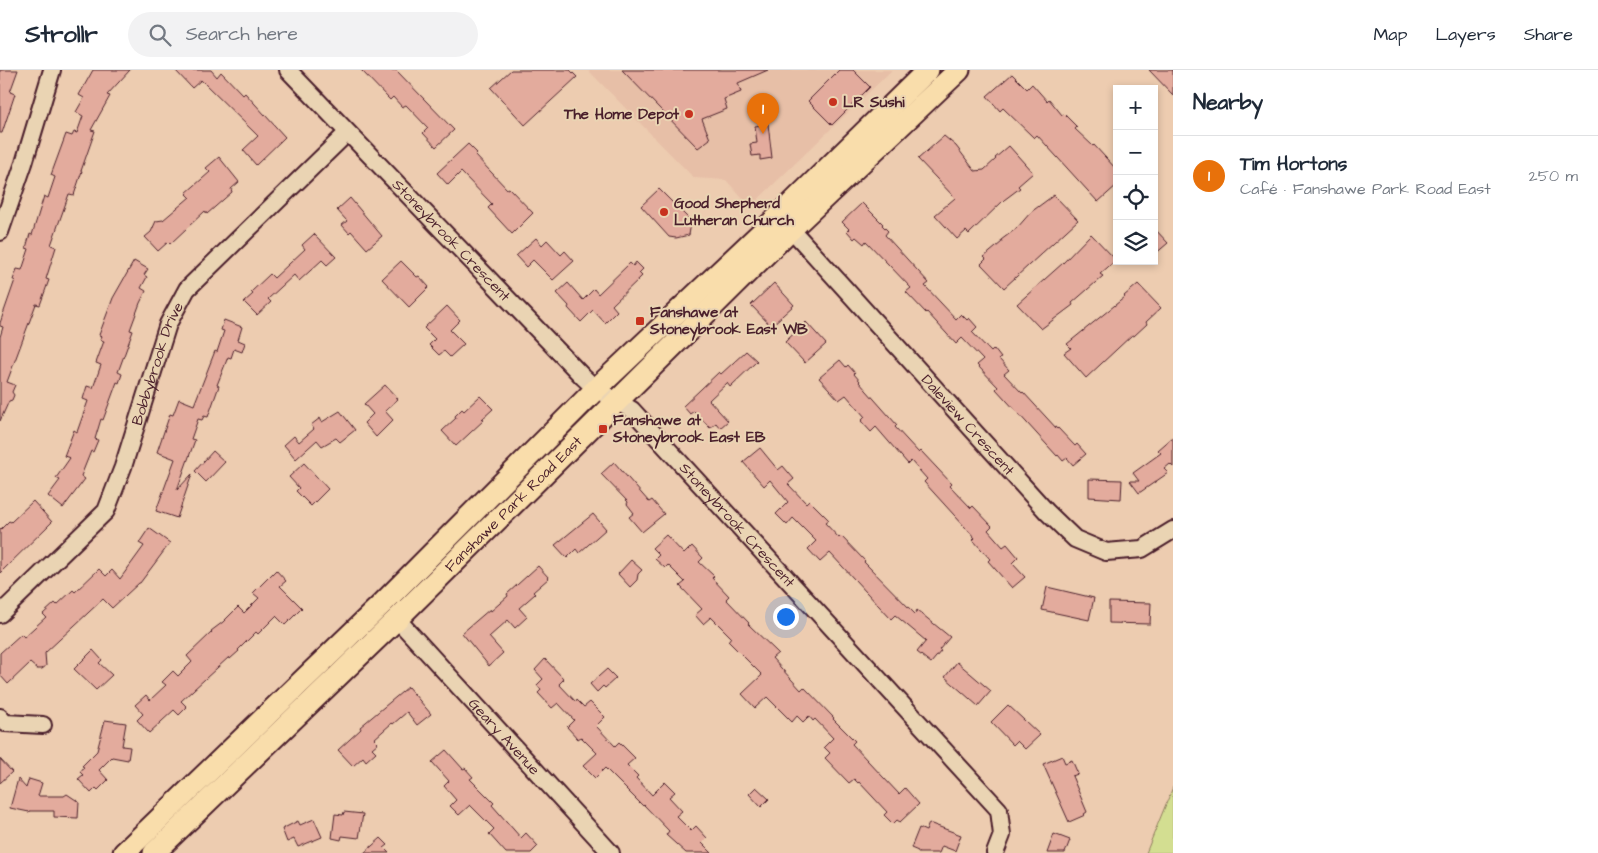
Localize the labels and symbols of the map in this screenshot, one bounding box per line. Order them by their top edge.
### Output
place label: LR Sushi [843,92,905,113]
pin: 1 [747,93,779,134]
marker: LR Sushi [827,96,839,108]
place label: The Home Depot [563,104,680,125]
marker: The Home Depot [683,108,695,120]
street label: Stoneybrook Crescent [387,175,515,306]
place label: Good Shepherd Lutheran Church [674,193,794,231]
marker: Good Shepherd Lutheran Church [658,206,670,218]
street label: Bobbybrook Drive [127,298,189,428]
place label: Fanshawe at Stoneybrook East WB [649,302,808,341]
marker: Fanshawe at Stoneybrook East WB [634,315,646,327]
street label: Daleview Crescent [916,370,1019,480]
place label: Fanshawe at Stoneybrook East EB [612,410,766,449]
marker: Fanshawe at Stoneybrook East EB [597,423,609,435]
street label: Fanshawe Park Road East [440,431,587,577]
street label: Stoneybrook Crescent [674,458,800,592]
your location [773,604,799,630]
street label: Geary Avenue [463,694,545,780]

